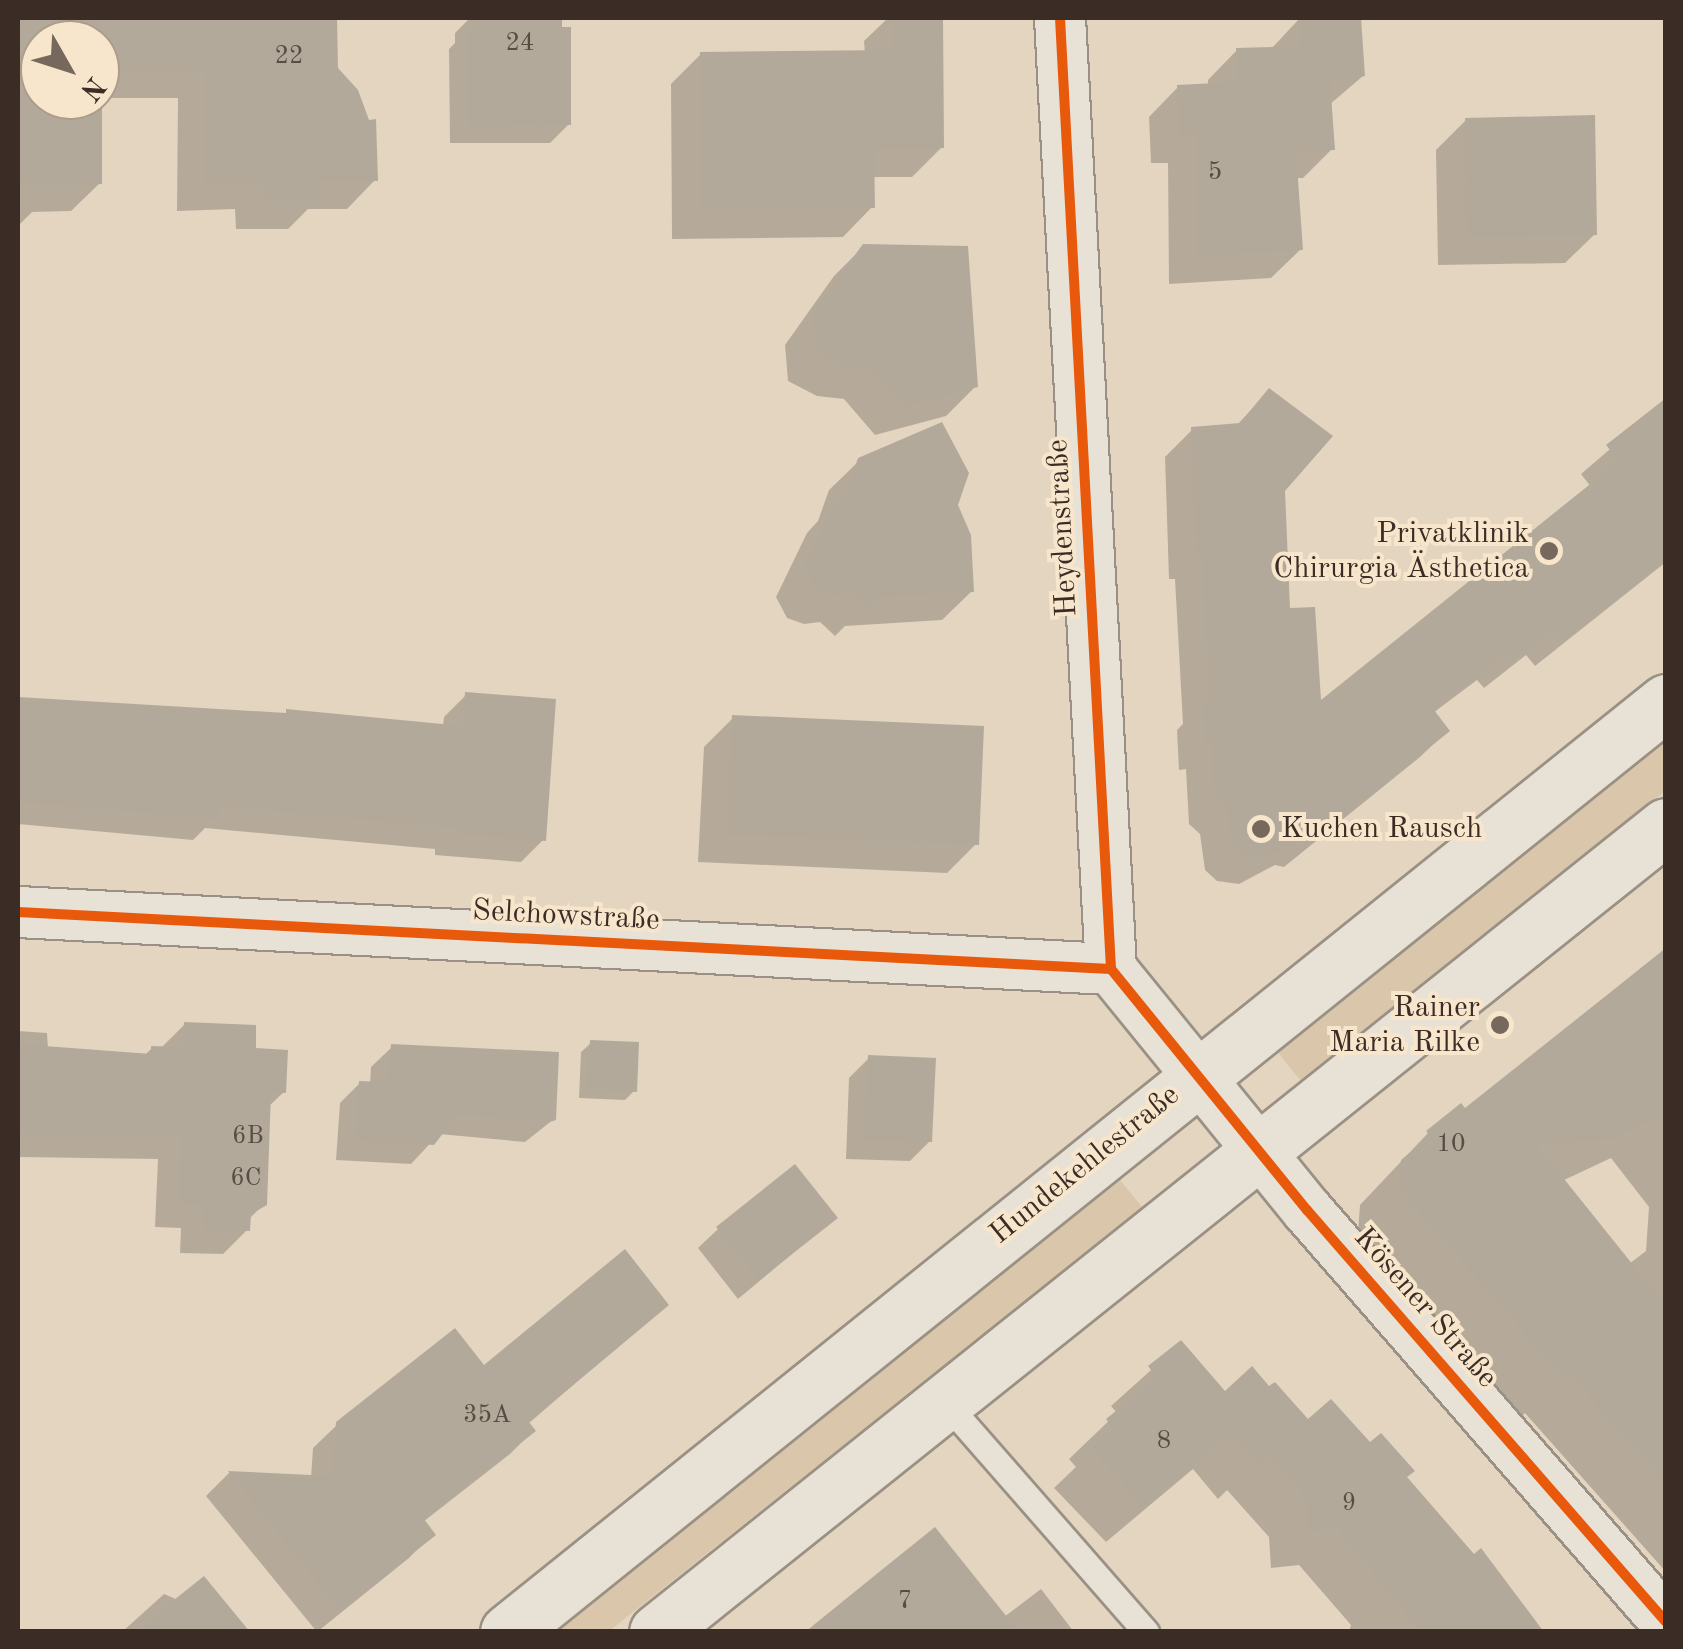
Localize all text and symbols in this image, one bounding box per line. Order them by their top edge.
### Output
north arrow [20,20,120,120]
house number: 24 [506,29,534,59]
house number: 22 [275,42,303,72]
text: N [74,70,109,105]
house number: 5 [1208,158,1222,188]
street label: Heydenstraße [1040,438,1086,618]
place label: Privatklinik Chirurgia Ästhetica [1273,516,1529,586]
marker: Privatklinik Chirurgia Ästhetica [1538,540,1560,562]
place label: Kuchen Rausch [1281,811,1482,847]
marker: Kuchen Rausch [1250,818,1272,840]
street label: Selchowstraße [471,893,661,939]
place label: Rainer Maria Rilke [1329,990,1480,1060]
marker: Rainer Maria Rilke [1489,1014,1511,1036]
street label: Hundekehlestraße [983,1078,1187,1252]
house number: 6B [232,1122,264,1152]
house number: 10 [1437,1130,1465,1160]
house number: 6C [230,1164,262,1194]
street label: Kösener Straße [1346,1220,1504,1396]
house number: 35A [463,1401,511,1431]
house number: 8 [1157,1427,1171,1457]
house number: 9 [1342,1489,1356,1519]
house number: 7 [898,1587,912,1617]

